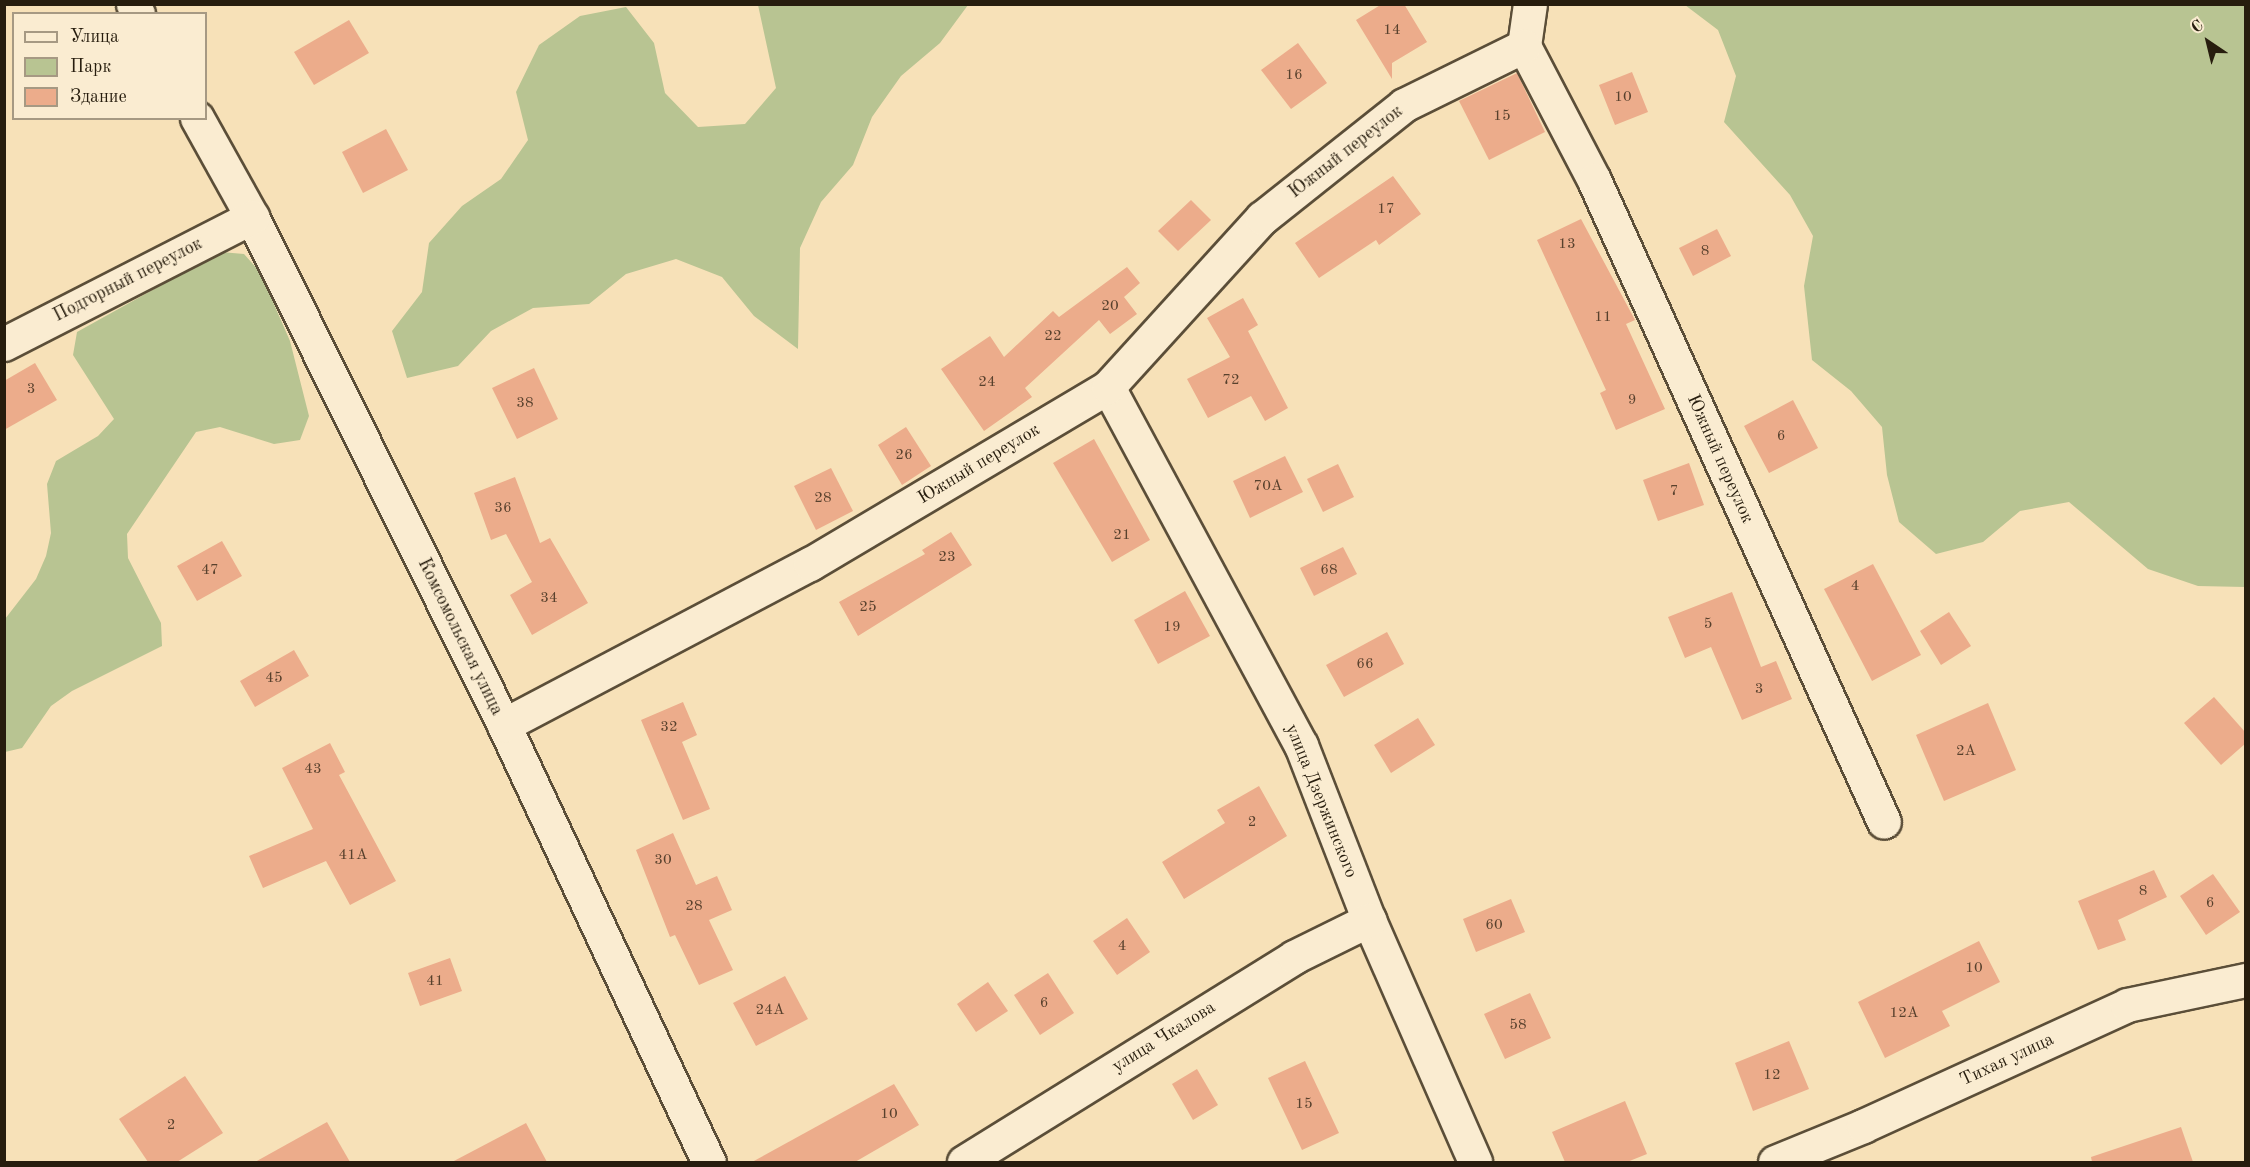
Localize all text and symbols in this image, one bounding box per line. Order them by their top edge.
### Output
legend [12,12,207,120]
north arrow [2178,12,2238,72]
text: С [2189,18,2207,37]
house number: 14 [1383,22,1401,40]
text: Улица [70,28,119,46]
text: Парк [70,58,111,76]
house number: 16 [1285,67,1303,85]
text: Здание [70,88,127,106]
house number: 10 [1614,89,1632,107]
street label: Южный переулок [1285,101,1407,203]
house number: 15 [1493,108,1511,126]
house number: 17 [1377,201,1395,219]
street label: Подгорный переулок [50,233,206,327]
house number: 13 [1558,236,1576,254]
house number: 8 [1701,243,1709,261]
house number: 20 [1101,298,1119,316]
house number: 11 [1594,309,1612,327]
house number: 22 [1044,328,1062,346]
house number: 72 [1222,372,1240,390]
house number: 24 [978,374,996,392]
house number: 3 [27,381,35,399]
street label: Южный переулок [1682,391,1758,527]
house number: 9 [1628,392,1636,410]
house number: 38 [516,395,534,413]
street label: Южный переулок [914,419,1044,509]
house number: 6 [1777,428,1785,446]
house number: 26 [895,447,913,465]
house number: 70А [1254,478,1282,496]
house number: 7 [1670,483,1678,501]
house number: 28 [814,490,832,508]
house number: 36 [494,500,512,518]
house number: 21 [1113,527,1131,545]
house number: 23 [938,549,956,567]
street label: Комсомольская улица [413,555,507,719]
house number: 47 [201,562,219,580]
house number: 68 [1320,562,1338,580]
house number: 4 [1851,578,1859,596]
house number: 34 [540,590,558,608]
house number: 25 [859,599,877,617]
house number: 5 [1704,616,1712,634]
house number: 19 [1163,619,1181,637]
house number: 66 [1356,656,1374,674]
house number: 45 [265,670,283,688]
house number: 3 [1755,681,1763,699]
house number: 32 [660,719,678,737]
street label: улица Дзержинского [1280,721,1362,881]
house number: 2А [1956,743,1976,761]
house number: 43 [304,761,322,779]
house number: 2 [1248,814,1256,832]
house number: 41А [339,847,367,865]
house number: 30 [654,852,672,870]
house number: 8 [2139,883,2147,901]
house number: 6 [2206,895,2214,913]
house number: 28 [685,898,703,916]
house number: 60 [1485,917,1503,935]
house number: 4 [1118,938,1126,956]
house number: 10 [1965,960,1983,978]
house number: 41 [426,973,444,991]
house number: 6 [1040,995,1048,1013]
street label: улица Чкалова [1108,997,1220,1077]
house number: 24А [756,1002,784,1020]
house number: 12А [1890,1005,1918,1023]
house number: 58 [1509,1017,1527,1035]
street label: Тихая улица [1957,1029,2057,1091]
house number: 12 [1763,1067,1781,1085]
house number: 15 [1295,1096,1313,1114]
house number: 10 [880,1106,898,1124]
house number: 2 [167,1117,175,1135]

